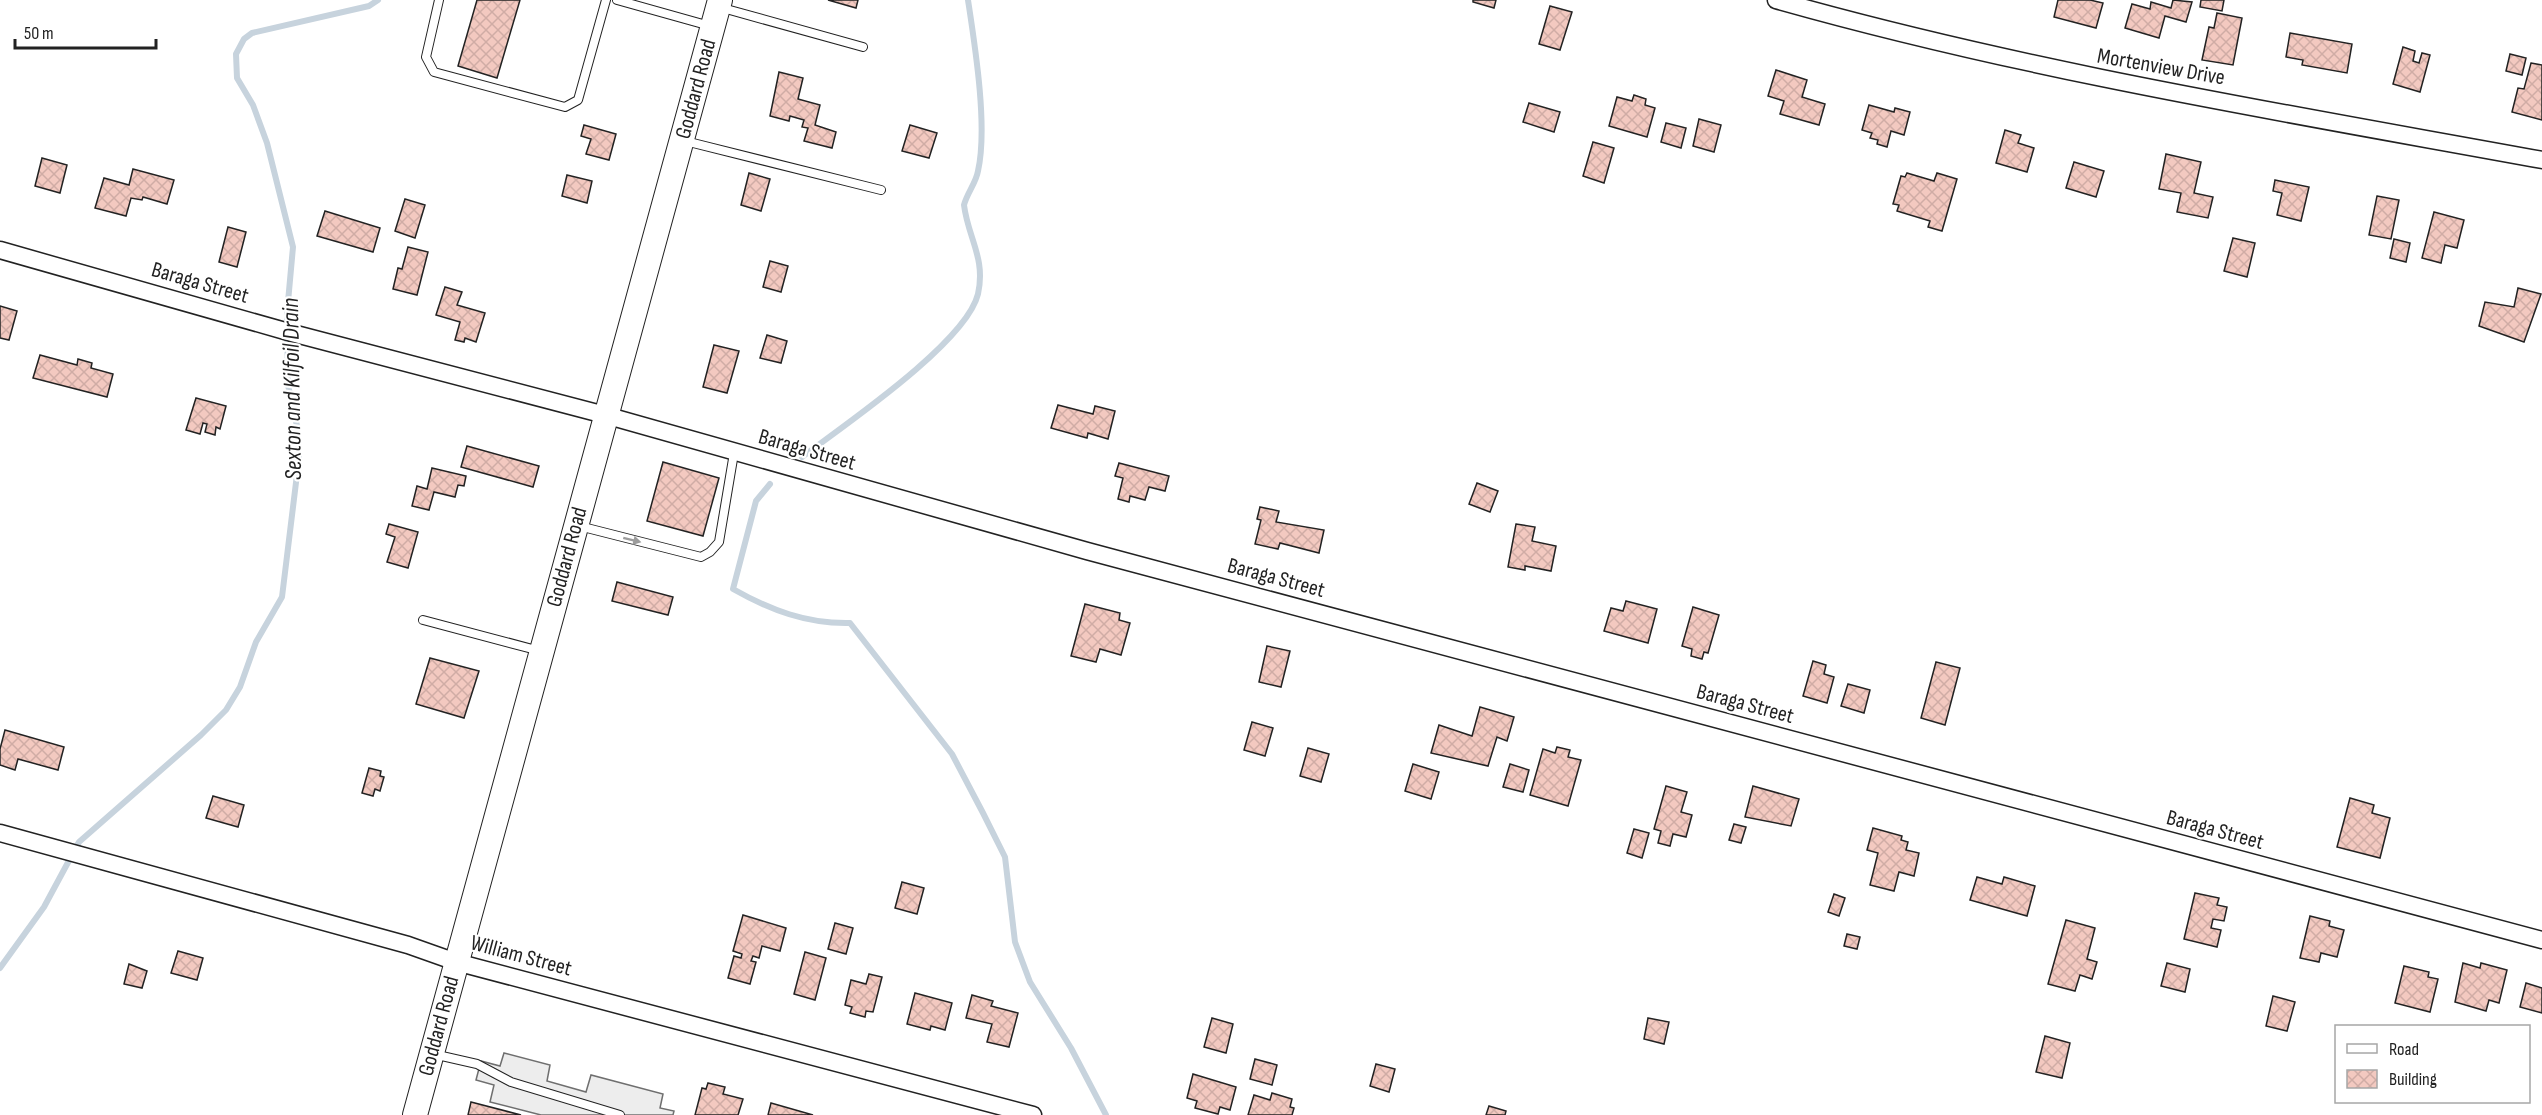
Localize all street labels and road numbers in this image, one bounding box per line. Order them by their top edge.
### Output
street label: Goddard Road [670,36,722,142]
street label: Mortenview Drive [2095,42,2227,92]
street label: Baraga Street [148,256,252,310]
street label: Baraga Street [755,423,859,477]
street label: Goddard Road [541,504,593,610]
street label: Baraga Street [1224,552,1328,604]
street label: Baraga Street [1693,678,1797,730]
street label: Baraga Street [2163,804,2267,856]
street label: William Street [467,930,575,983]
street label: Goddard Road [413,973,465,1079]

